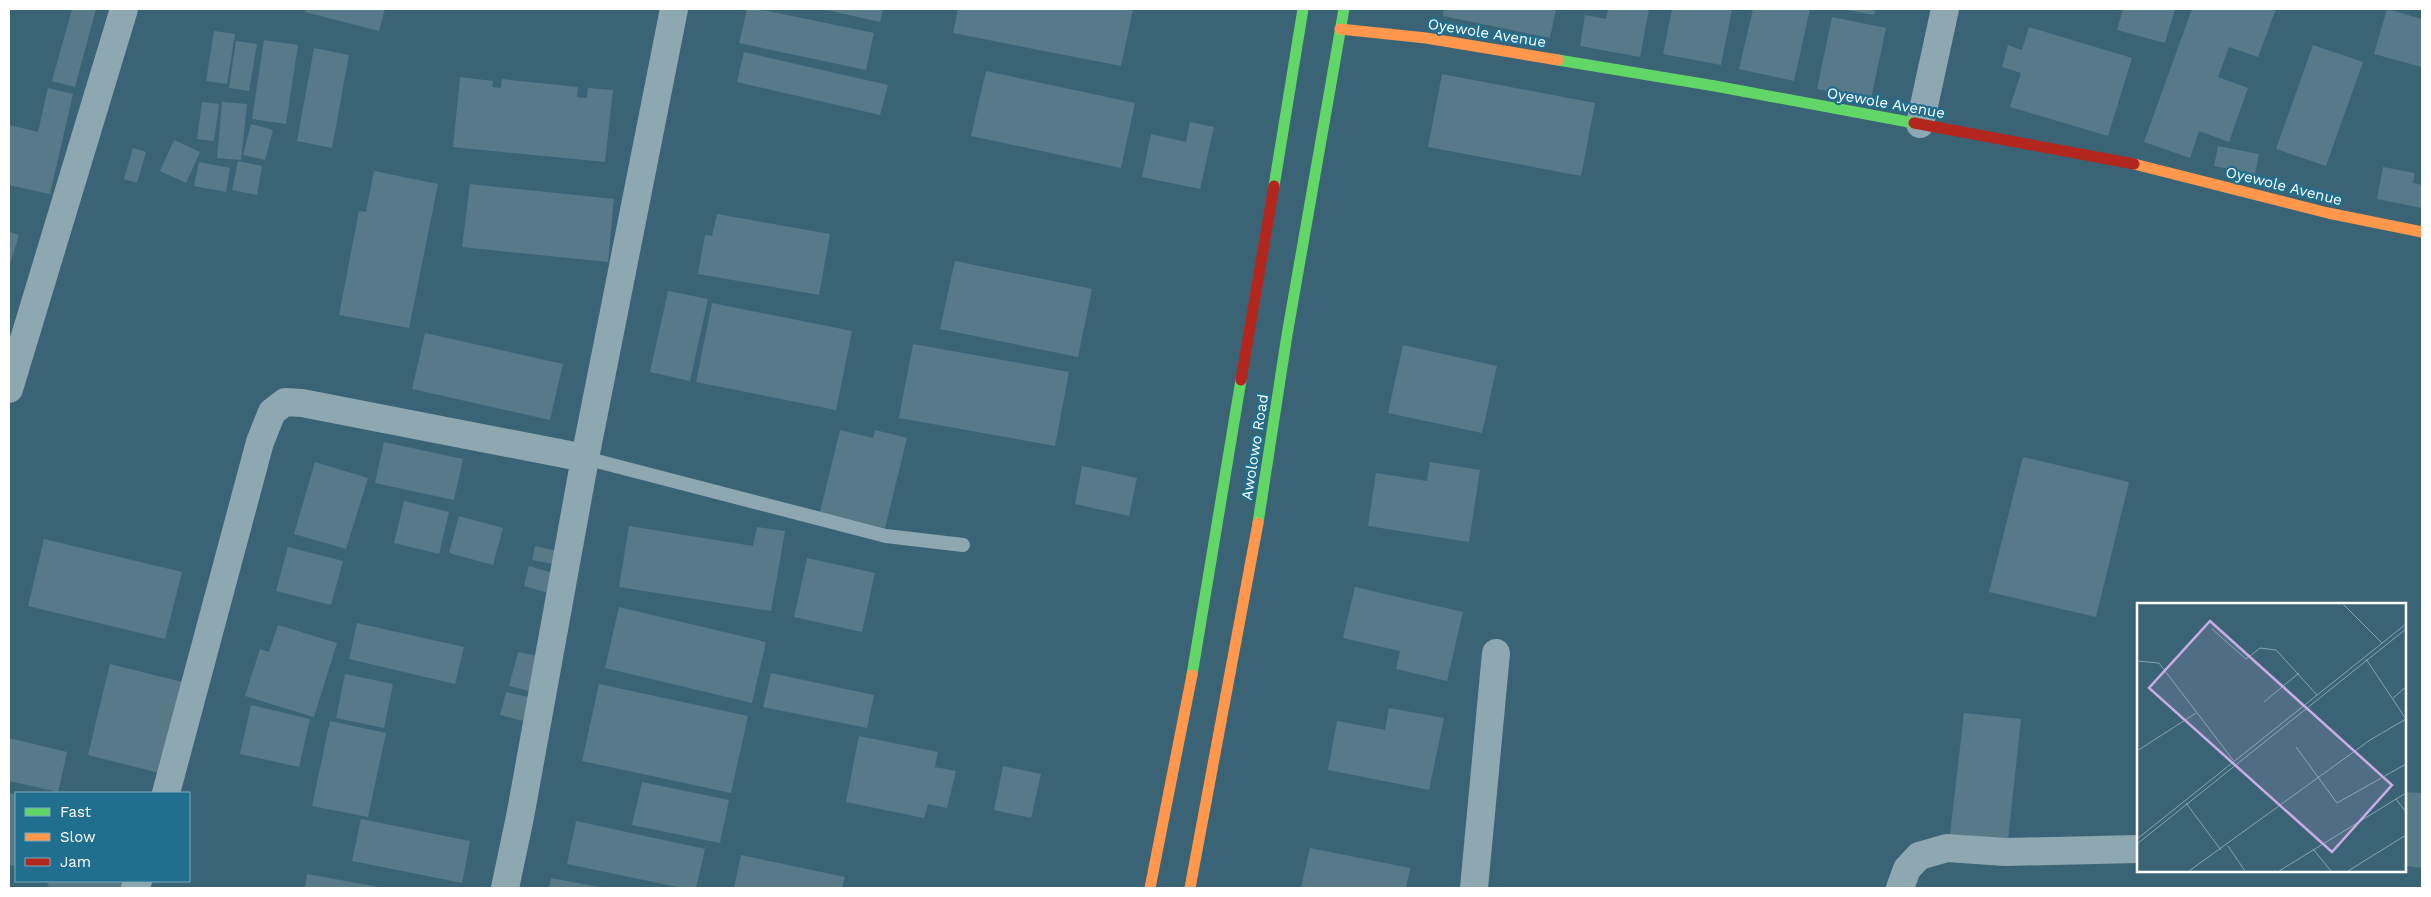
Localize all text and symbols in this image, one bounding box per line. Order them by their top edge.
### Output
street label: Oyewole Avenue [1427,15,1547,51]
street label: Oyewole Avenue [1826,84,1946,122]
street label: Oyewole Avenue [2224,163,2344,209]
street label: Awolowo Road [1238,393,1272,501]
inset map [2137,603,2406,872]
legend [15,792,190,882]
text: Fast [60,803,92,821]
text: Slow [60,828,96,846]
text: Jam [60,853,91,871]

